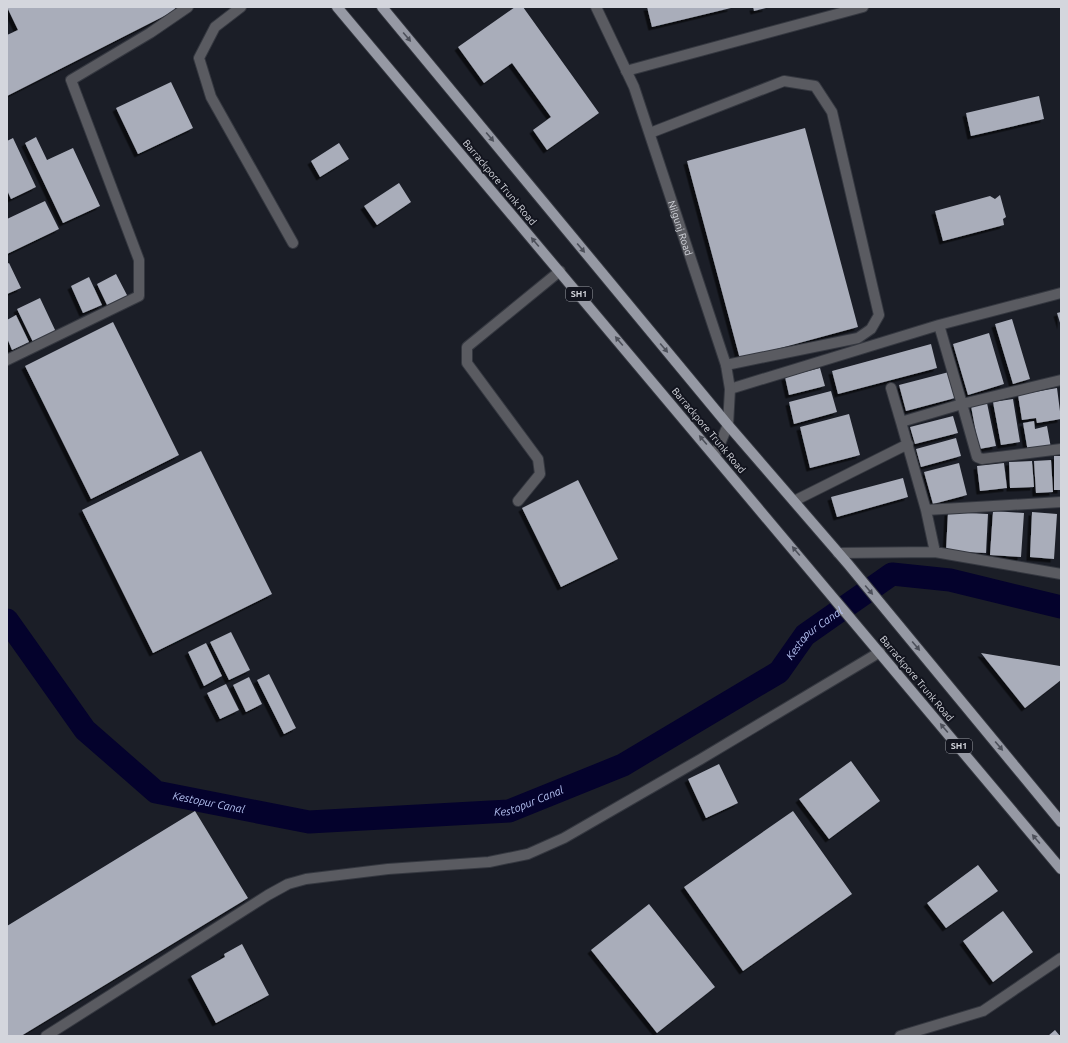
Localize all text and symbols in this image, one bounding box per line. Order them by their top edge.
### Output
one-way arrow [402,32,411,42]
one-way arrow [485,132,494,143]
street label: Barrackpore Trunk Road [461,137,539,227]
street label: Nilgunj Road [666,199,694,257]
one-way arrow [531,236,540,247]
one-way arrow [577,243,586,254]
road number: SH1 [566,287,592,301]
one-way arrow [614,336,623,346]
one-way arrow [660,343,669,354]
street label: Barrackpore Trunk Road [670,385,748,475]
one-way arrow [698,435,707,446]
one-way arrow [791,545,800,556]
one-way arrow [865,585,874,596]
water label: Kestopur Canal [784,605,845,662]
street label: Barrackpore Trunk Road [878,633,956,723]
one-way arrow [911,641,920,651]
one-way arrow [939,723,948,734]
road number: SH1 [946,739,972,753]
one-way arrow [994,741,1003,752]
water label: Kestopur Canal [494,784,565,818]
water label: Kestopur Canal [172,789,246,815]
one-way arrow [1032,834,1041,844]

